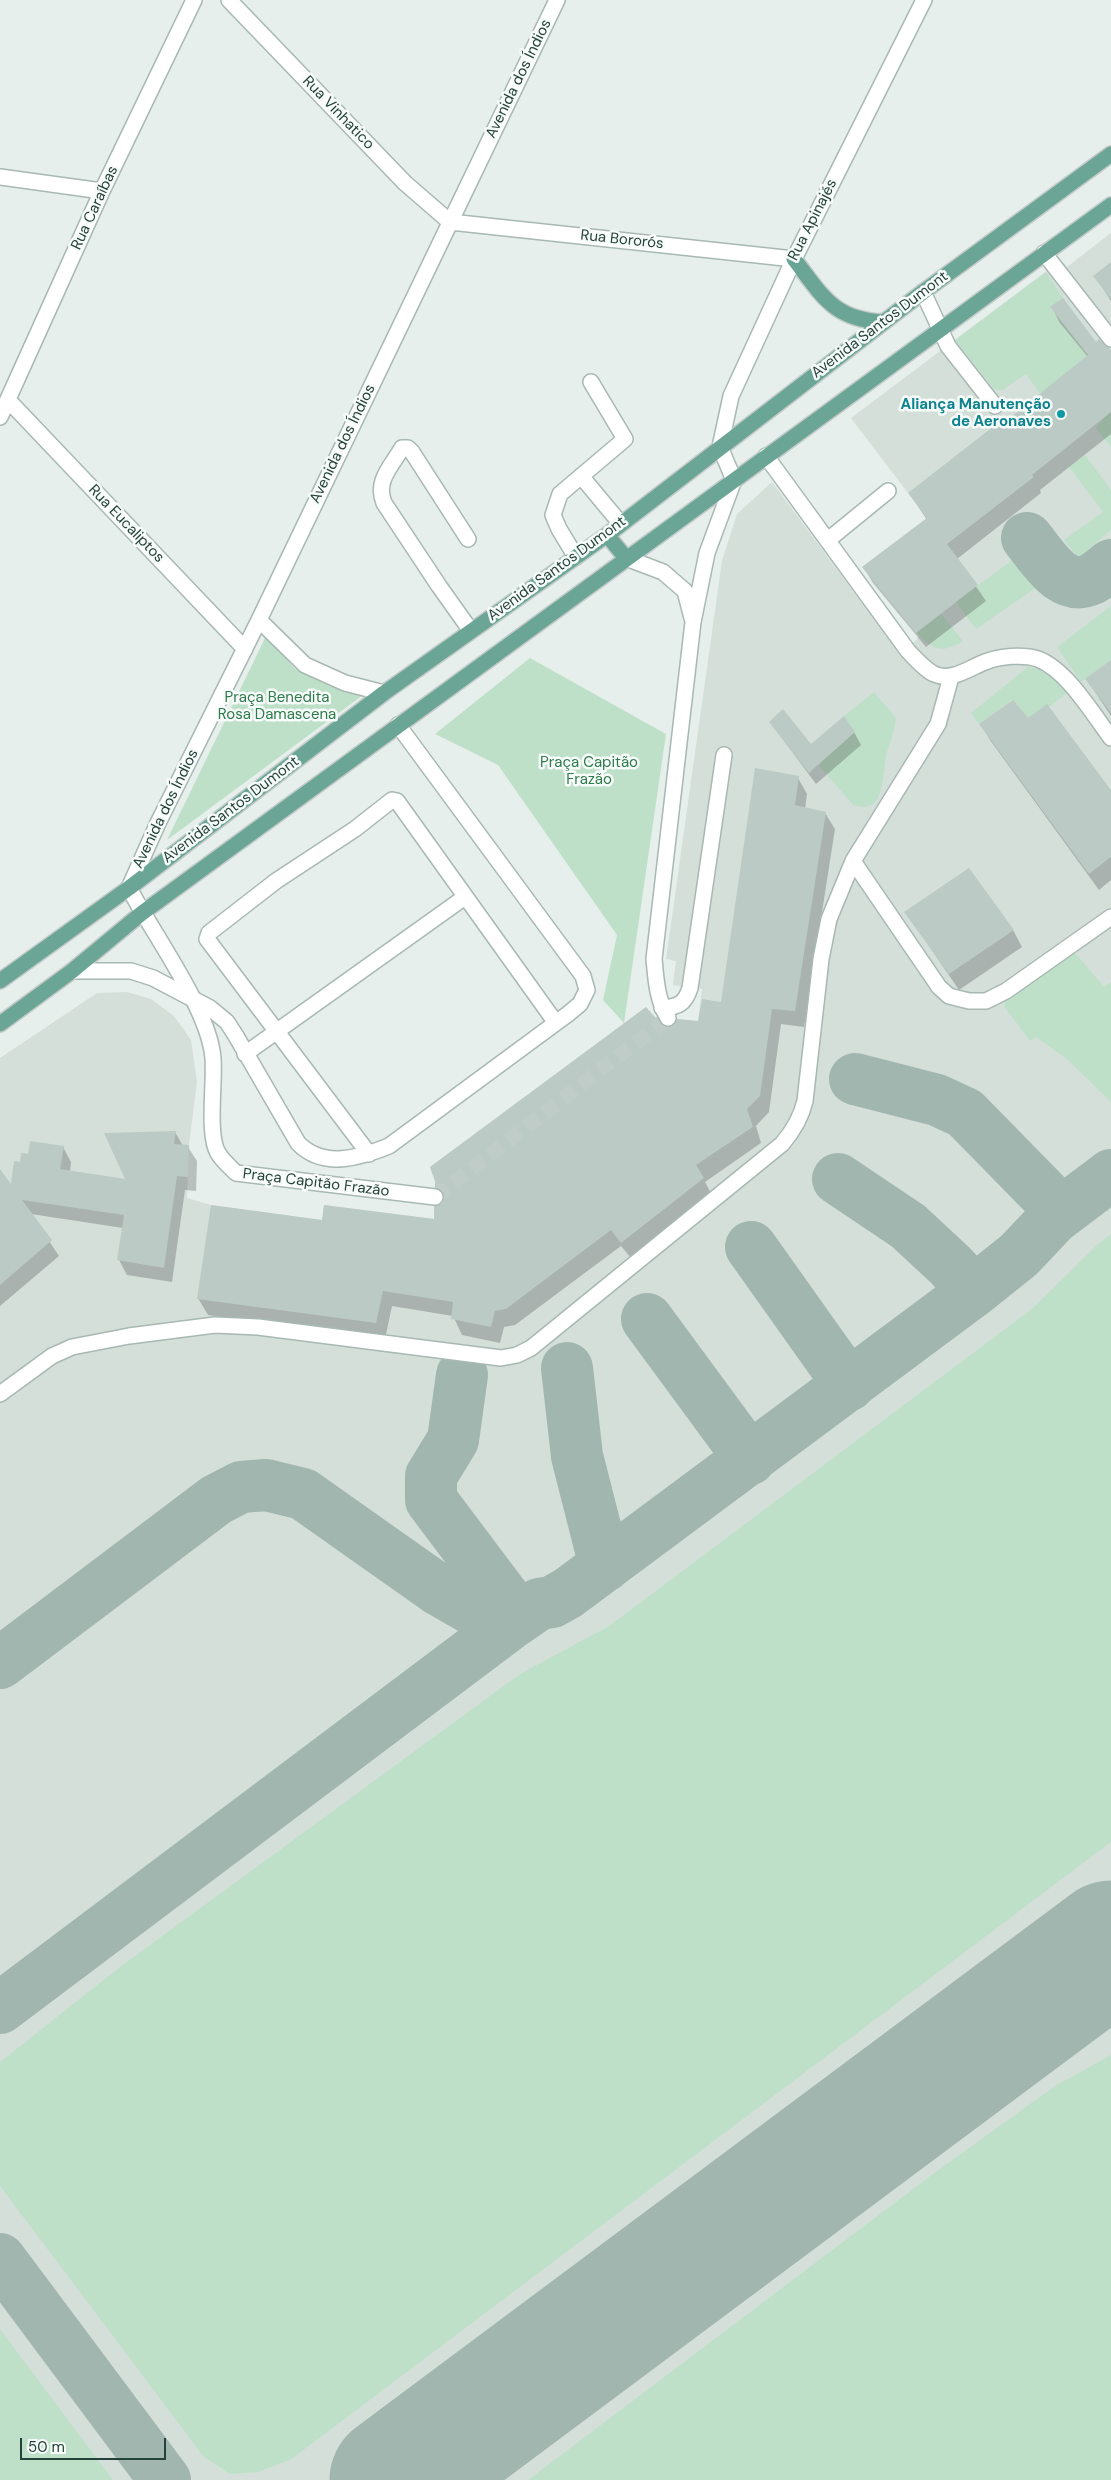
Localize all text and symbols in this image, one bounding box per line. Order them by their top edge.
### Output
street label: Avenida dos Índios [482,16,556,142]
street label: Rua Vinhatico [298,72,378,154]
street label: Rua Caraíbas [68,163,122,253]
street label: Rua Apinajés [785,176,841,264]
street label: Rua Bororós [580,227,664,253]
street label: Avenida Santos Dumont [808,268,952,382]
street label: Avenida dos Índios [306,381,380,507]
place label: Aliança Manutenção de Aeronaves [901,396,1051,431]
marker: Aliança Manutenção de Aeronaves [1055,408,1067,420]
street label: Rua Eucaliptos [84,481,168,567]
street label: Avenida Santos Dumont [484,513,630,625]
park label: Praça Benedita Rosa Damascena [218,689,336,724]
street label: Avenida dos Índios [129,746,203,872]
street label: Avenida Santos Dumont [159,753,303,867]
park label: Praça Capitão Frazão [540,754,638,789]
street label: Praça Capitão Frazão [242,1165,390,1201]
scale bar [22,2428,169,2460]
text: 50 m [28,2437,65,2457]

